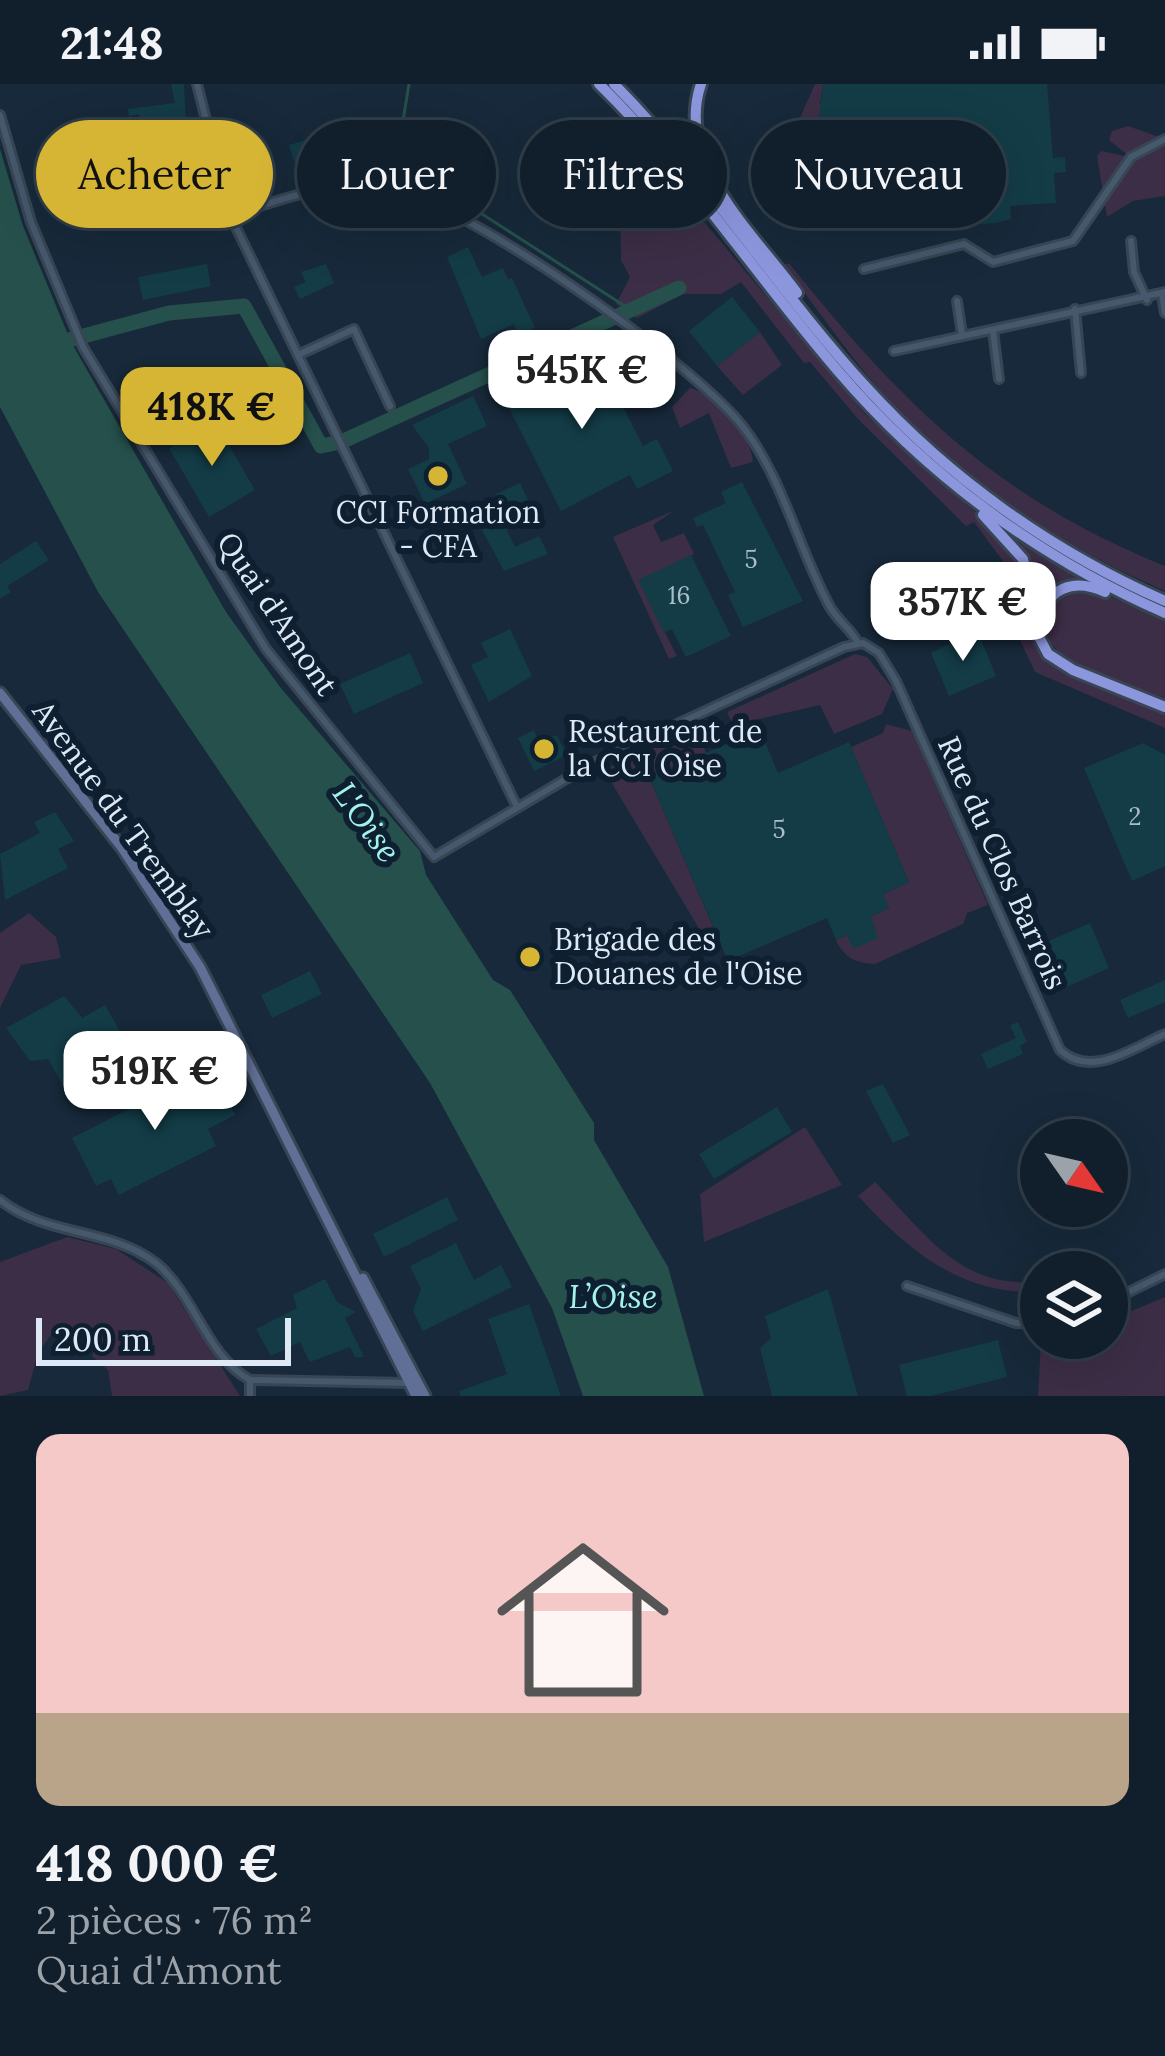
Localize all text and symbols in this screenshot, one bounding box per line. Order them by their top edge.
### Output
text: 21:48 [60,14,164,71]
chip: Acheter [36,120,273,228]
chip: Louer [297,120,496,228]
chip: Filtres [520,120,727,228]
chip: Nouveau [751,120,1006,228]
pin: 545K € [484,330,680,432]
text: 545K € [515,344,649,394]
pin: 418K € [114,367,310,469]
text: 418K € [147,381,277,431]
marker: CCI Formation - CFA [425,463,451,489]
place label: CCI Formation - CFA [336,493,540,565]
street label: Quai d'Amont [209,524,347,703]
house number: 5 [744,544,758,575]
pin: 357K € [865,562,1061,664]
text: 357K € [898,576,1028,626]
house number: 16 [668,580,690,611]
street label: Avenue du Tremblay [23,692,223,946]
place label: Restaurent de la CCI Oise [568,712,762,784]
street label: Rue du Clos Barrois [930,730,1076,995]
marker: Restaurent de la CCI Oise [531,736,557,762]
water label: L'Oise [324,774,410,870]
house number: 2 [1129,801,1141,832]
house number: 5 [772,814,786,845]
place label: Brigade des Douanes de l'Oise [554,920,802,992]
marker: Brigade des Douanes de l'Oise [517,944,543,970]
pin: 519K € [57,1031,253,1133]
text: 519K € [91,1045,219,1095]
north arrow [1020,1119,1128,1227]
map controls [1020,1119,1128,1359]
button: layers [1020,1251,1128,1359]
water label: L’Oise [569,1275,657,1317]
scale bar [36,1312,291,1365]
text: 200 m [54,1318,151,1360]
icon: home [475,1512,691,1728]
text: 418 000 € [36,1830,279,1895]
text: 2 pièces · 76 m² [36,1895,313,1945]
text: Quai d'Amont [36,1945,282,1995]

